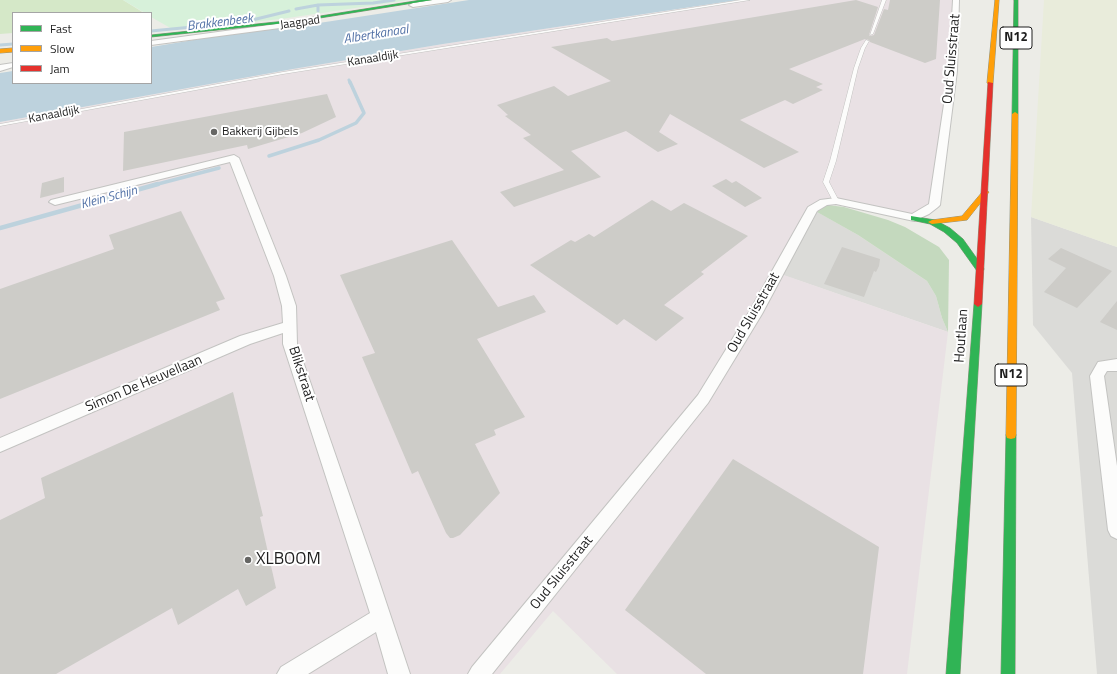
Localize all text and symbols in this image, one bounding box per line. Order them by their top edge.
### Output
water label: Brakkenbeek [186,11,254,35]
legend [12,12,152,84]
street label: Jaagpad [279,13,321,33]
street label: Oud Sluisstraat [940,13,964,105]
text: Fast [50,19,72,38]
water label: Albertkanaal [343,22,409,48]
road number: N12 [1000,27,1032,49]
text: Slow [50,39,75,58]
street label: Kanaaldijk [346,48,400,70]
text: Jam [50,59,70,78]
street label: Kanaaldijk [27,103,81,127]
place label: Bakkerij Gijbels [222,125,298,139]
marker: Bakkerij Gijbels [209,127,219,137]
water label: Klein Schijn [79,183,139,213]
street label: Oud Sluisstraat [724,270,784,356]
street label: Houtlaan [952,309,972,363]
street label: Blikstraat [284,344,318,404]
street label: Simon De Heuvellaan [83,352,205,416]
road number: N12 [995,364,1027,386]
street label: Oud Sluisstraat [527,533,597,613]
place label: XLBOOM [256,550,321,570]
marker: XLBOOM [243,555,253,565]

